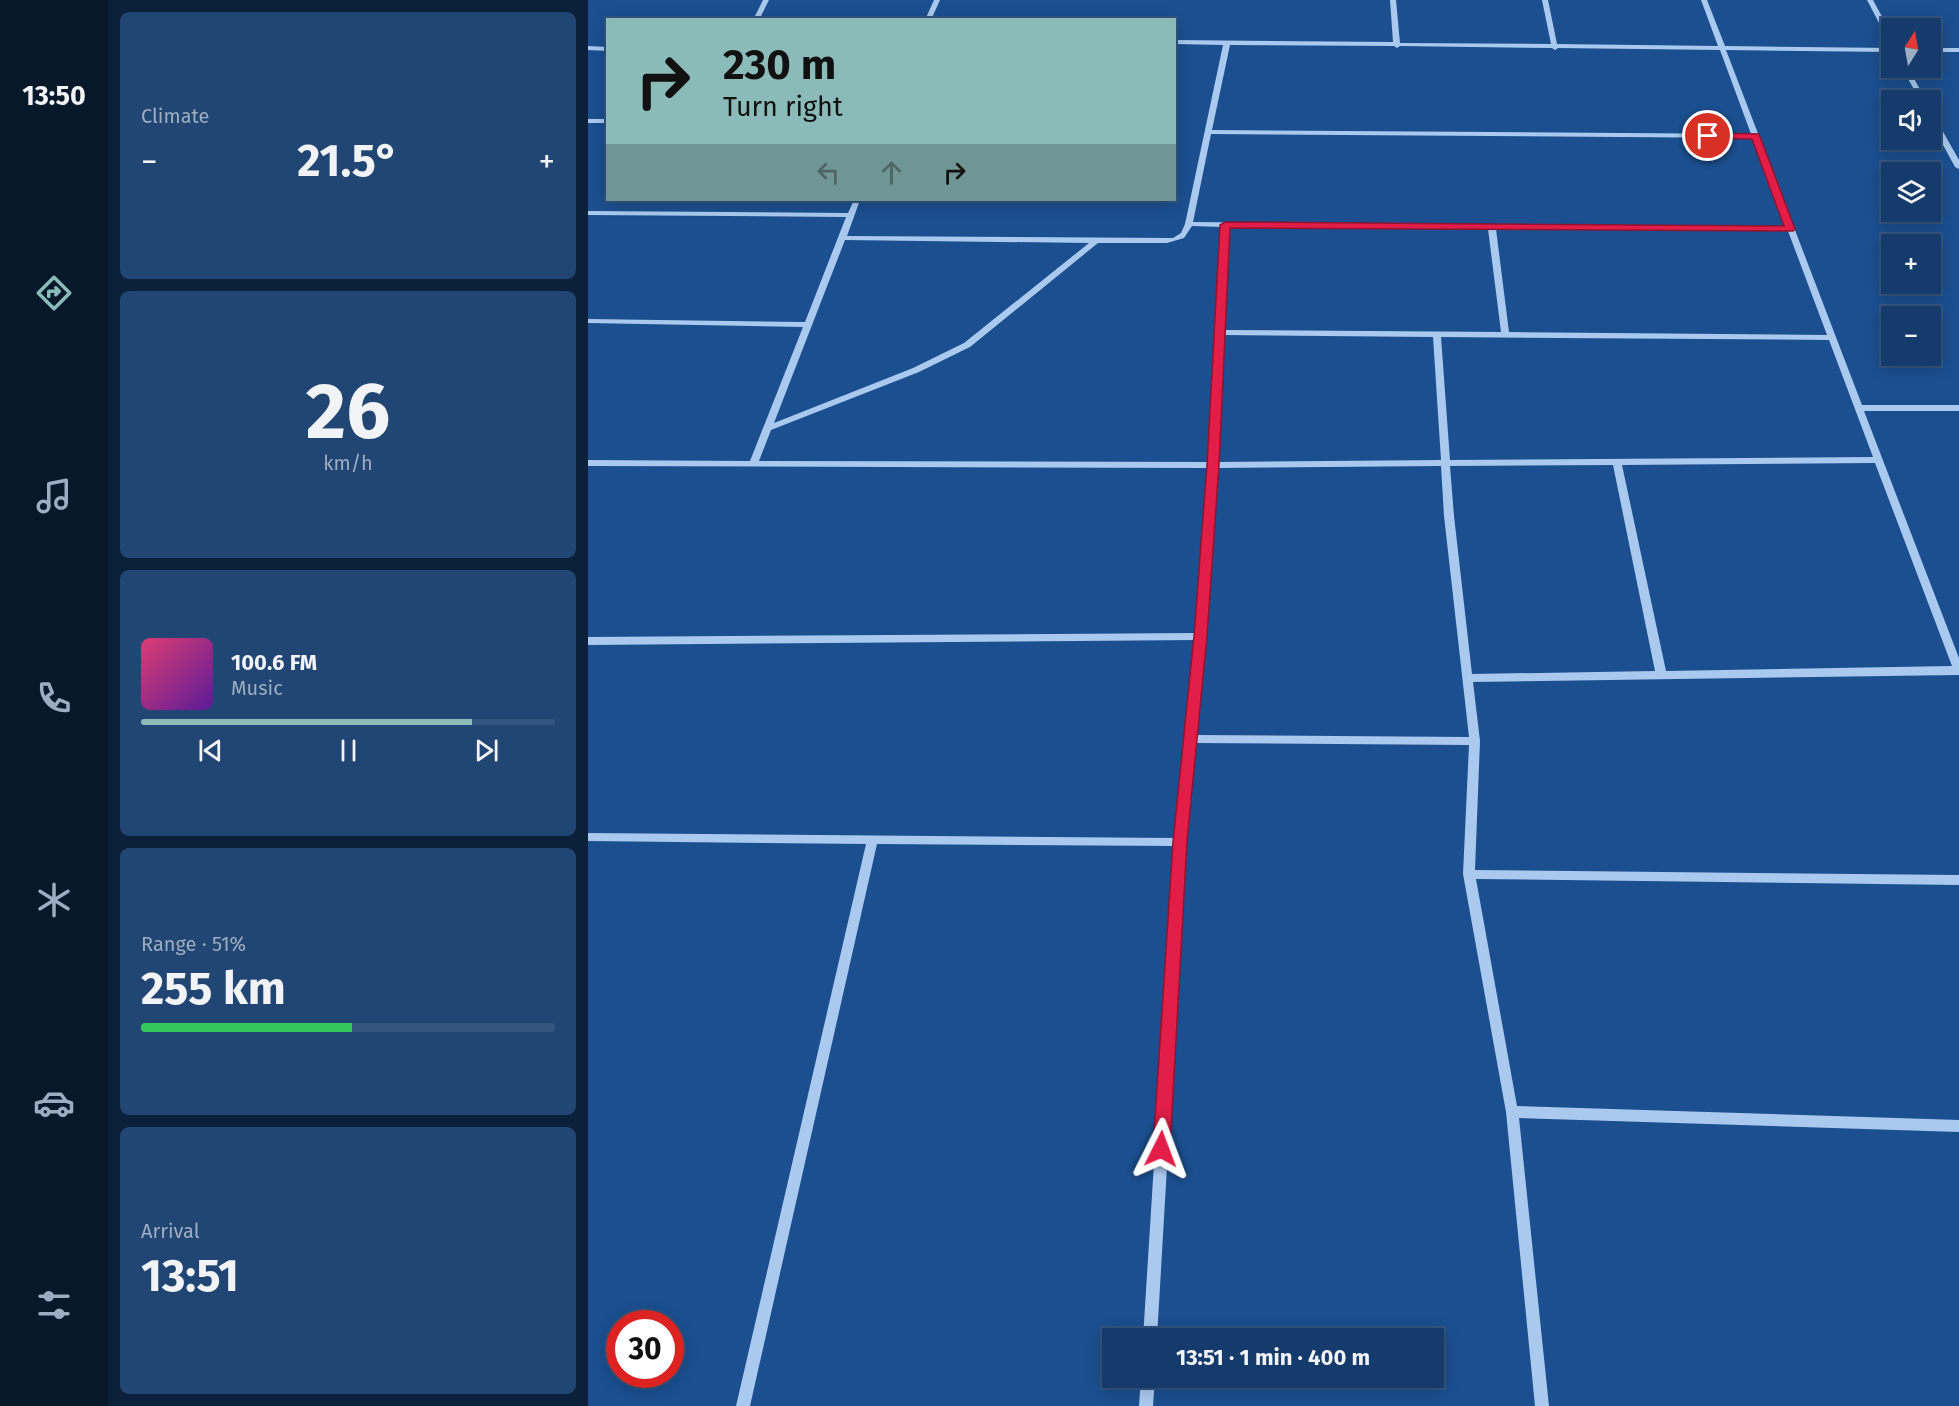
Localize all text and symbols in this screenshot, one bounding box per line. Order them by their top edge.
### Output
north arrow [1881,18,1941,78]
map controls [1881,18,1941,366]
text: 230 m [723,40,836,90]
icon: right [624,42,702,120]
text: 13:50 [22,80,86,112]
button: sound [1881,90,1941,150]
text: Turn right [723,91,843,123]
text: Climate [141,104,209,128]
pin [1682,110,1733,161]
icon: arrive [1691,119,1724,152]
text: 21.5° [297,134,399,188]
text: − [141,142,158,182]
text: + [539,142,555,182]
icon: left [812,156,845,189]
icon: ahead [875,156,908,189]
icon: right [938,156,971,189]
button: layers [1881,162,1941,222]
button: + [1881,234,1941,294]
icon: directions [33,272,75,314]
button: − [1881,306,1941,366]
text: 26 [306,365,390,459]
text: km/h [323,451,373,475]
icon: music [33,475,75,517]
text: 100.6 FM [231,649,317,676]
text: Music [231,676,283,700]
icon: phone [33,677,75,719]
icon: previous [194,734,227,767]
icon: pause [332,734,365,767]
icon: next [470,734,503,767]
icon: climate [33,879,75,921]
text: Range · 51% [141,932,246,956]
text: 255 km [141,962,286,1016]
icon: car [33,1082,75,1124]
position arrow [1129,1117,1193,1181]
text: Arrival [141,1219,200,1243]
text: 13:51 [141,1249,239,1303]
icon: filters [33,1284,75,1326]
speed limit sign: 30 [606,1310,684,1388]
text: 13:51 · 1 min · 400 m [1176,1344,1370,1371]

